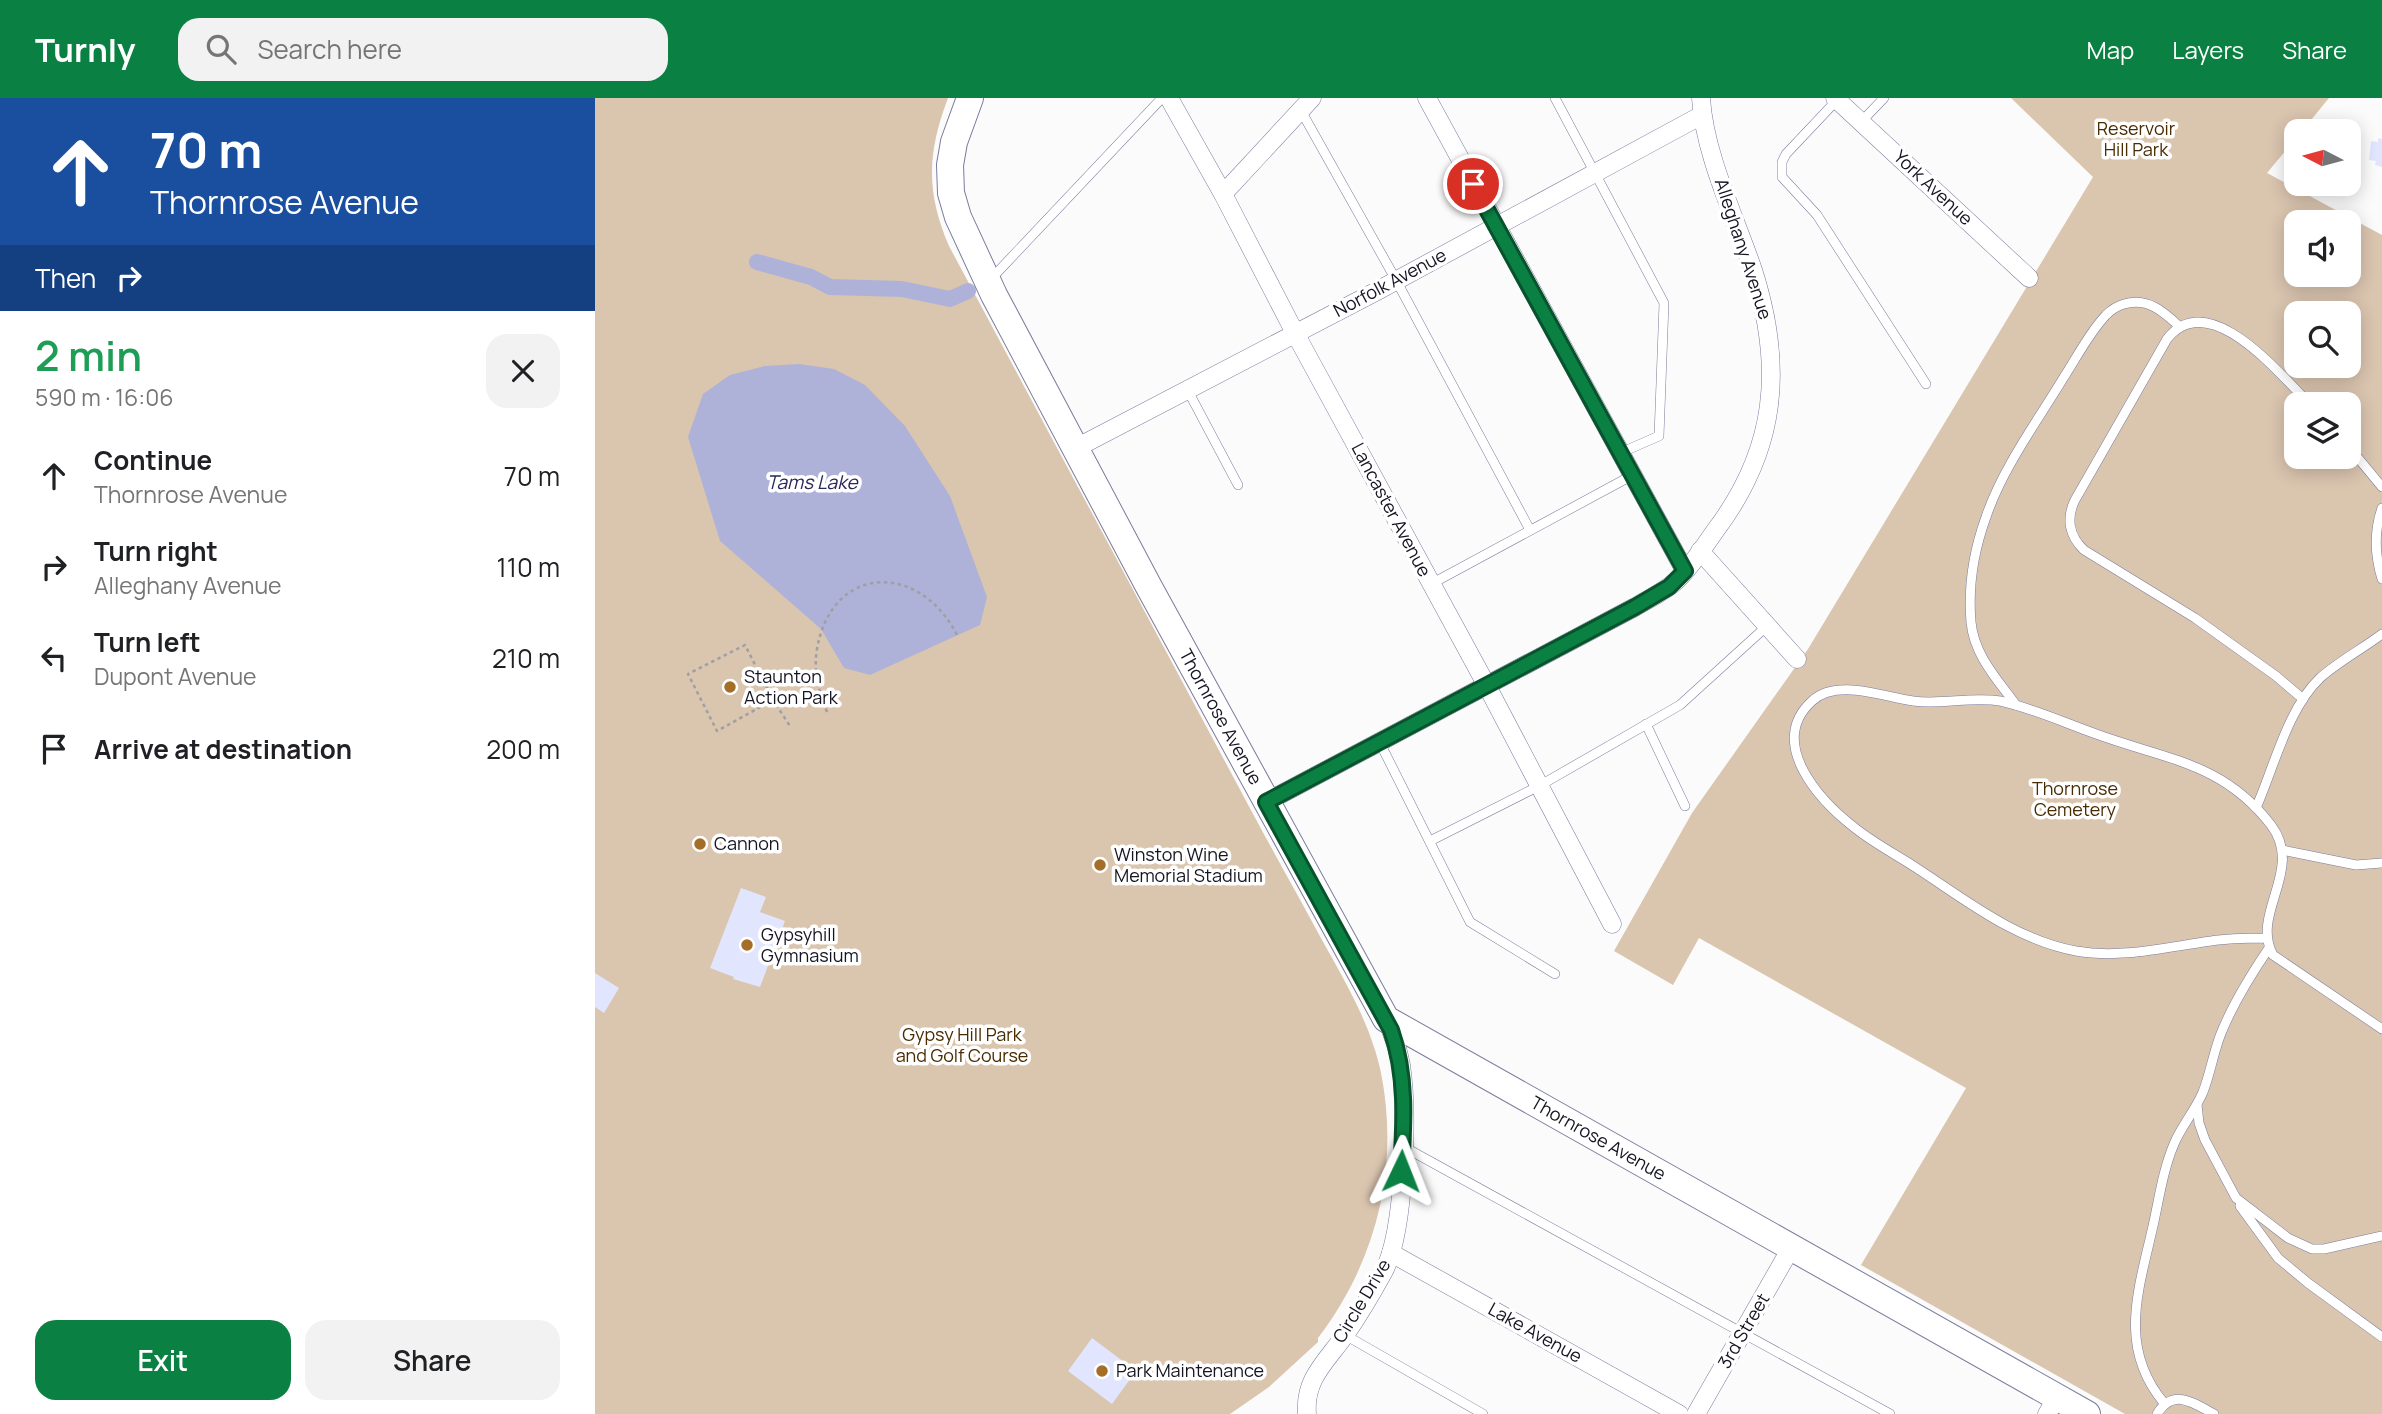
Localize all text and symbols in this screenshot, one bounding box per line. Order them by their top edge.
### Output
search box [178,18,668,81]
text: Turnly [35,27,136,72]
icon: search [202,30,240,68]
text: Search here [258,31,402,67]
text: Map [2087,33,2134,66]
text: Layers [2172,33,2244,66]
text: Share [2282,33,2347,66]
text: 70 m [150,116,262,183]
park label: Reservoir Hill Park [2097,116,2176,161]
north arrow [2284,119,2361,196]
map controls [2284,119,2361,469]
icon: ahead [35,126,126,217]
street label: York Avenue [1889,144,1978,230]
pin [1443,154,1503,214]
icon: arrive [1454,165,1492,203]
street label: Alleghany Avenue [1710,175,1778,322]
text: Thornrose Avenue [150,180,419,224]
button: sound [2284,210,2361,287]
street label: Norfolk Avenue [1329,242,1450,322]
icon: right [110,259,148,297]
text: Then [35,260,96,296]
button: search [2284,301,2361,378]
text: 2 min [35,326,142,384]
button: close [486,334,560,408]
text: 590 m · 16:06 [35,381,174,413]
button: layers [2284,392,2361,469]
street label: Lancaster Avenue [1346,438,1437,581]
text: Continue [94,442,212,478]
icon: ahead [35,457,73,495]
text: 70 m [504,458,560,494]
water label: Tams Lake [766,469,859,495]
text: Thornrose Avenue [94,478,287,510]
text: Turn right [94,533,218,569]
icon: right [35,548,73,586]
text: 110 m [497,549,560,585]
text: Alleghany Avenue [94,569,281,601]
text: Turn left [94,624,201,660]
icon: left [35,639,73,677]
text: 210 m [492,640,560,676]
street label: Thornrose Avenue [1174,644,1268,789]
text: Dupont Avenue [94,660,257,692]
place label: Staunton Action Park [744,664,839,709]
marker: Staunton Action Park [722,679,738,695]
icon: arrive [35,730,73,768]
text: Arrive at destination [94,731,352,767]
text: 200 m [486,731,560,767]
park label: Thornrose Cemetery [2032,776,2118,821]
place label: Cannon [714,831,780,855]
marker: Cannon [692,836,708,852]
place label: Winston Wine Memorial Stadium [1114,842,1263,887]
marker: Winston Wine Memorial Stadium [1092,857,1108,873]
place label: Gypsyhill Gymnasium [761,922,859,967]
marker: Gypsyhill Gymnasium [739,937,755,953]
park label: Gypsy Hill Park and Golf Course [896,1022,1028,1067]
street label: Thornrose Avenue [1527,1090,1671,1185]
position arrow [1364,1134,1438,1208]
street label: Circle Drive [1327,1254,1396,1347]
street label: 3rd Street [1712,1288,1774,1373]
street label: Lake Avenue [1484,1296,1587,1368]
button: Exit [35,1320,291,1400]
button: Share [305,1320,560,1400]
place label: Park Maintenance [1116,1358,1264,1382]
marker: Park Maintenance [1094,1363,1110,1379]

